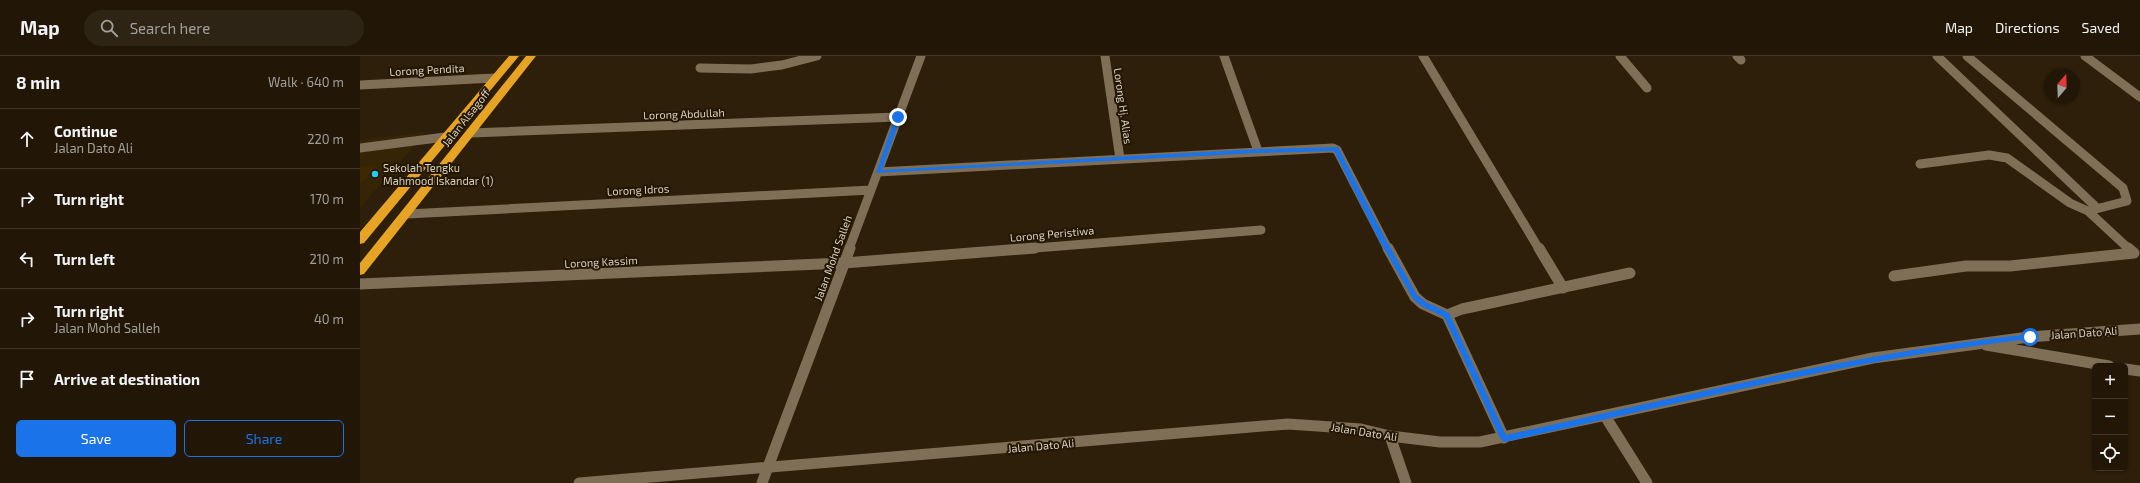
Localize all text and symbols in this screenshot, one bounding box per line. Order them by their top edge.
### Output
search box [84,10,364,46]
text: Map [20,16,60,39]
icon: search [98,17,120,39]
text: Search here [130,19,210,37]
text: Map [1945,19,1973,36]
text: Directions [1995,19,2060,36]
text: Saved [2082,19,2120,36]
street label: Lorong Pendita [389,61,465,78]
street label: Lorong Hj. Alias [1111,67,1135,145]
north arrow [2044,68,2080,104]
text: 8 min [16,72,60,92]
text: Walk · 640 m [268,74,344,90]
street label: Jalan Alsagoff [439,86,492,149]
street label: Lorong Abdullah [643,106,725,121]
route end [889,108,907,126]
text: Continue [54,122,117,140]
icon: ahead [16,128,38,150]
text: 220 m [307,131,344,147]
text: Jalan Dato Ali [54,140,133,156]
place label: Sekolah Tengku Mahmood Iskandar (1) [383,161,494,187]
marker: Sekolah Tengku Mahmood Iskandar (1) [370,169,380,179]
street label: Lorong Idros [606,181,670,198]
icon: right [16,188,38,210]
text: Turn right [54,190,124,208]
text: 170 m [310,191,344,207]
street label: Jalan Mohd Salleh [811,213,854,302]
street label: Lorong Peristiwa [1009,223,1095,244]
icon: left [16,248,38,270]
text: Turn left [54,250,115,268]
text: 210 m [309,251,344,267]
street label: Lorong Kassim [564,253,638,270]
text: Turn right [54,302,124,320]
icon: right [16,308,38,330]
text: 40 m [314,311,344,327]
text: Jalan Mohd Salleh [54,320,160,336]
street label: Jalan Dato Ali [2050,324,2118,341]
route start [2021,328,2039,346]
map controls [2092,363,2128,471]
button: + [2092,363,2128,399]
icon: arrive [16,368,38,390]
text: Arrive at destination [54,370,200,388]
button: − [2092,399,2128,435]
button: Save [16,420,176,457]
button: Share [184,420,344,457]
street label: Jalan Dato Ali [1330,420,1398,443]
button: locate [2092,435,2128,471]
street label: Jalan Dato Ali [1007,436,1075,455]

